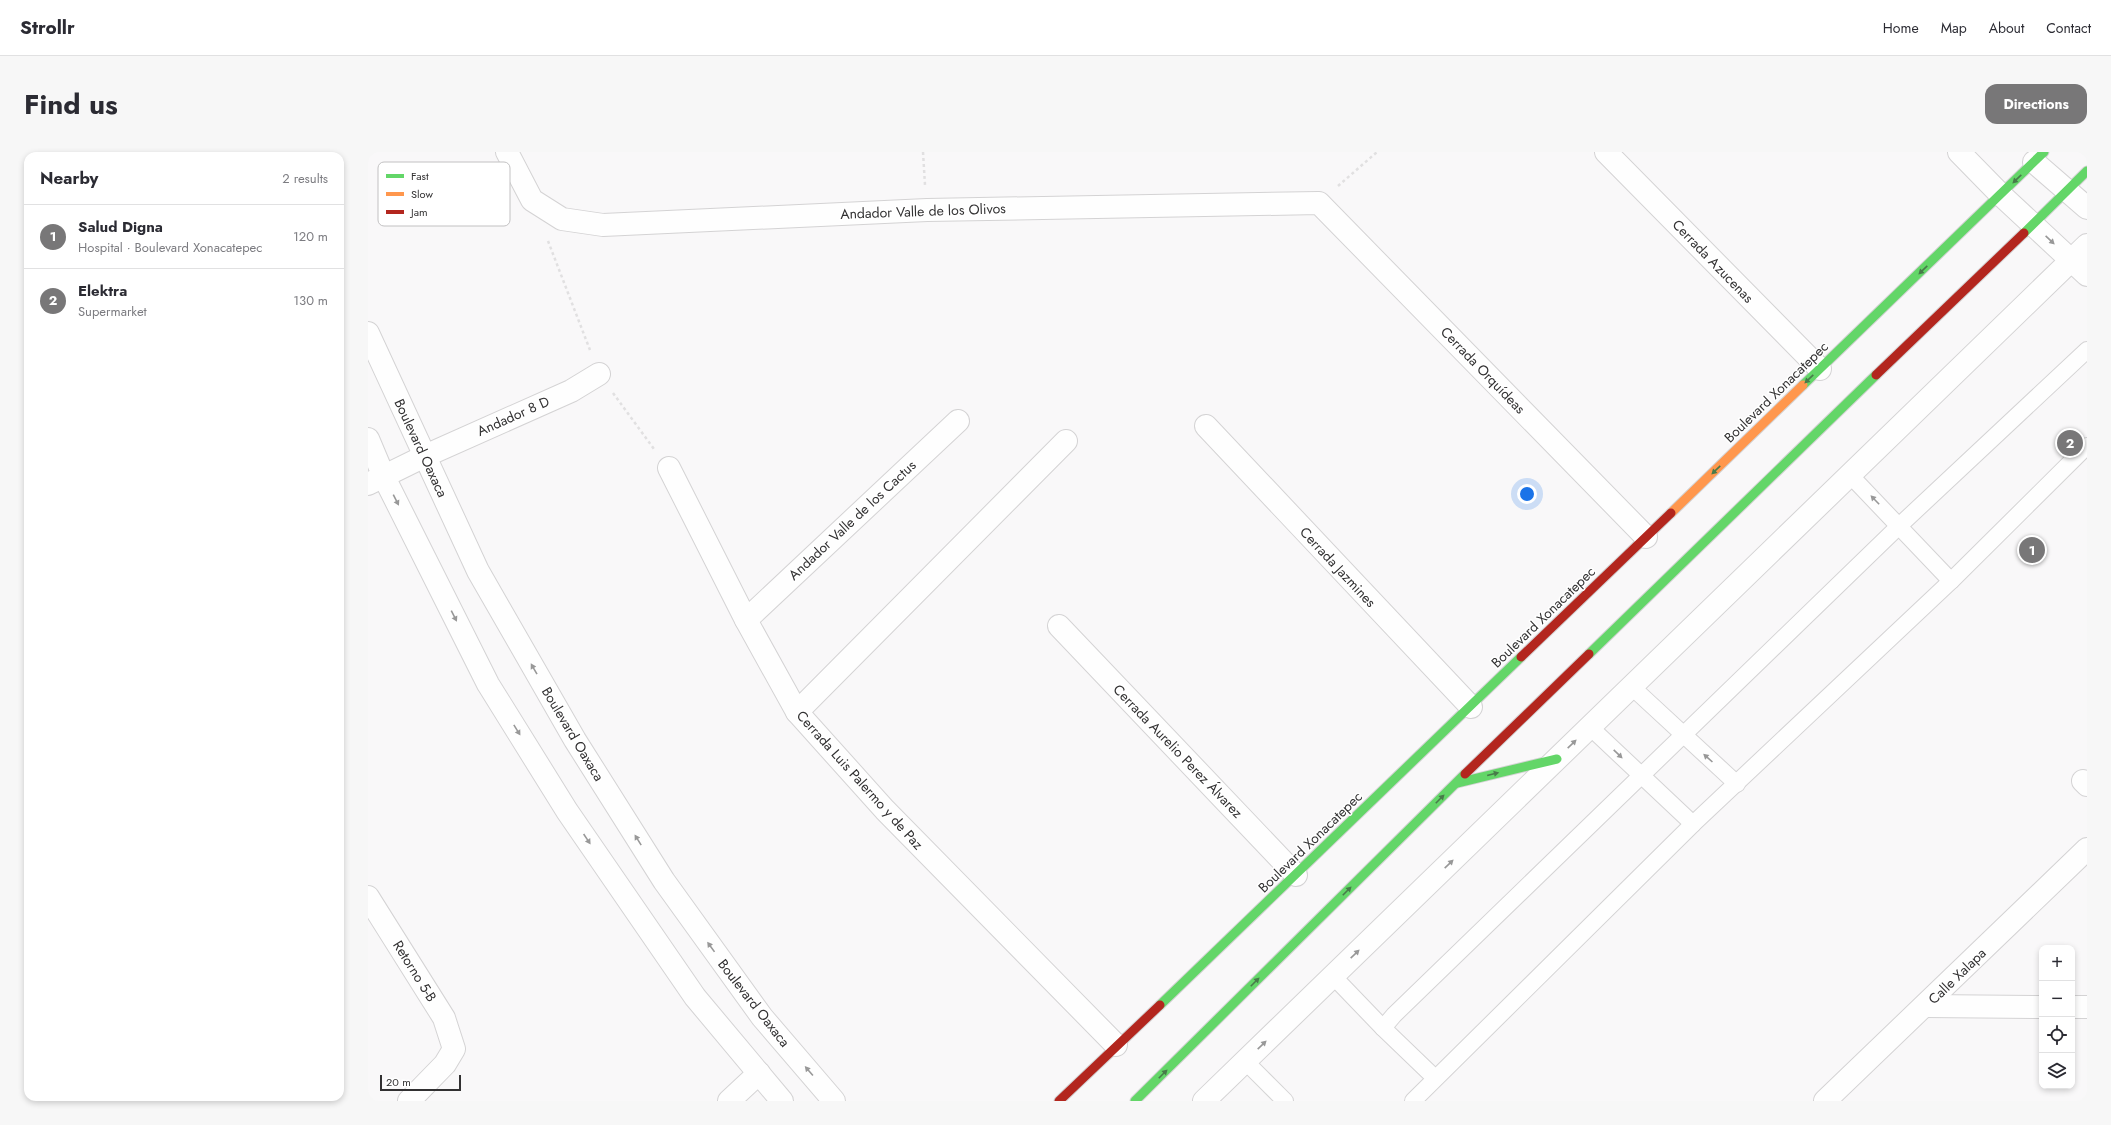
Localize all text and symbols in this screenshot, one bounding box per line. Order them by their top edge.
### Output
text: Strollr [20,14,75,41]
text: Home [1883,18,1919,38]
text: Map [1941,18,1967,38]
text: About [1989,18,2024,38]
text: Contact [2046,18,2091,38]
text: Find us [24,84,118,125]
button: Directions [1985,84,2087,124]
legend [378,162,510,226]
text: Nearby [40,166,98,190]
text: Fast [411,168,429,184]
text: 2 results [282,169,328,188]
one-way arrow [2012,174,2022,184]
text: Slow [411,186,433,202]
street label: Andador Valle de los Olivos [840,198,1006,224]
text: Jam [409,204,428,220]
street label: Cerrada Azucenas [1668,215,1758,308]
text: Salud Digna [78,216,163,238]
text: 1 [50,227,56,246]
text: 120 m [293,227,328,246]
one-way arrow [2045,235,2055,245]
text: Hospital · Boulevard Xonacatepec [78,238,263,257]
one-way arrow [1918,265,1928,274]
text: Elektra [78,280,127,302]
text: 2 [49,291,57,310]
text: 130 m [293,291,328,310]
text: Supermarket [78,302,147,321]
street label: Cerrada Orquídeas [1436,322,1530,418]
street label: Boulevard Xonacatepec [1719,337,1833,447]
one-way arrow [1804,374,1814,384]
street label: Andador 8 D [474,391,552,441]
street label: Boulevard Oaxaca [389,395,453,501]
pin: 2 [2057,428,2083,458]
street label: Andador Valle de los Cactus [784,455,920,585]
one-way arrow [1711,465,1721,474]
your location [1517,484,1537,504]
one-way arrow [393,494,399,506]
one-way arrow [1870,495,1880,505]
street label: Cerrada Jazmines [1295,522,1381,612]
pin: 1 [2019,535,2045,565]
street label: Boulevard Xonacatepec [1486,562,1600,672]
one-way arrow [451,610,457,622]
one-way arrow [531,663,538,675]
street label: Cerrada Aurelio Perez Álvarez [1109,680,1248,823]
street label: Boulevard Oaxaca [537,683,609,785]
street label: Cerrada Luis Palermo y de Paz [792,706,928,854]
one-way arrow [513,725,521,735]
one-way arrow [1567,739,1577,749]
one-way arrow [1613,749,1623,759]
one-way arrow [1703,753,1713,762]
one-way arrow [1487,771,1499,777]
street label: Boulevard Xonacatepec [1253,787,1367,897]
one-way arrow [1435,794,1445,804]
one-way arrow [583,834,591,845]
one-way arrow [634,834,641,846]
one-way arrow [1444,859,1454,869]
one-way arrow [1342,886,1352,896]
street label: Retorno 5-B [388,937,442,1006]
one-way arrow [707,942,715,952]
street label: Calle Xalapa [1924,943,1990,1009]
map controls [2039,945,2075,1089]
button: + [2039,945,2075,981]
one-way arrow [1350,949,1360,959]
street label: Boulevard Oaxaca [713,955,795,1051]
one-way arrow [1250,977,1260,987]
button: − [2039,981,2075,1017]
button: locate [2039,1017,2075,1053]
one-way arrow [1257,1040,1267,1050]
button: layers [2039,1053,2075,1089]
one-way arrow [804,1066,813,1077]
one-way arrow [1158,1069,1168,1079]
scale bar [380,1073,461,1092]
text: 20 m [386,1074,411,1090]

